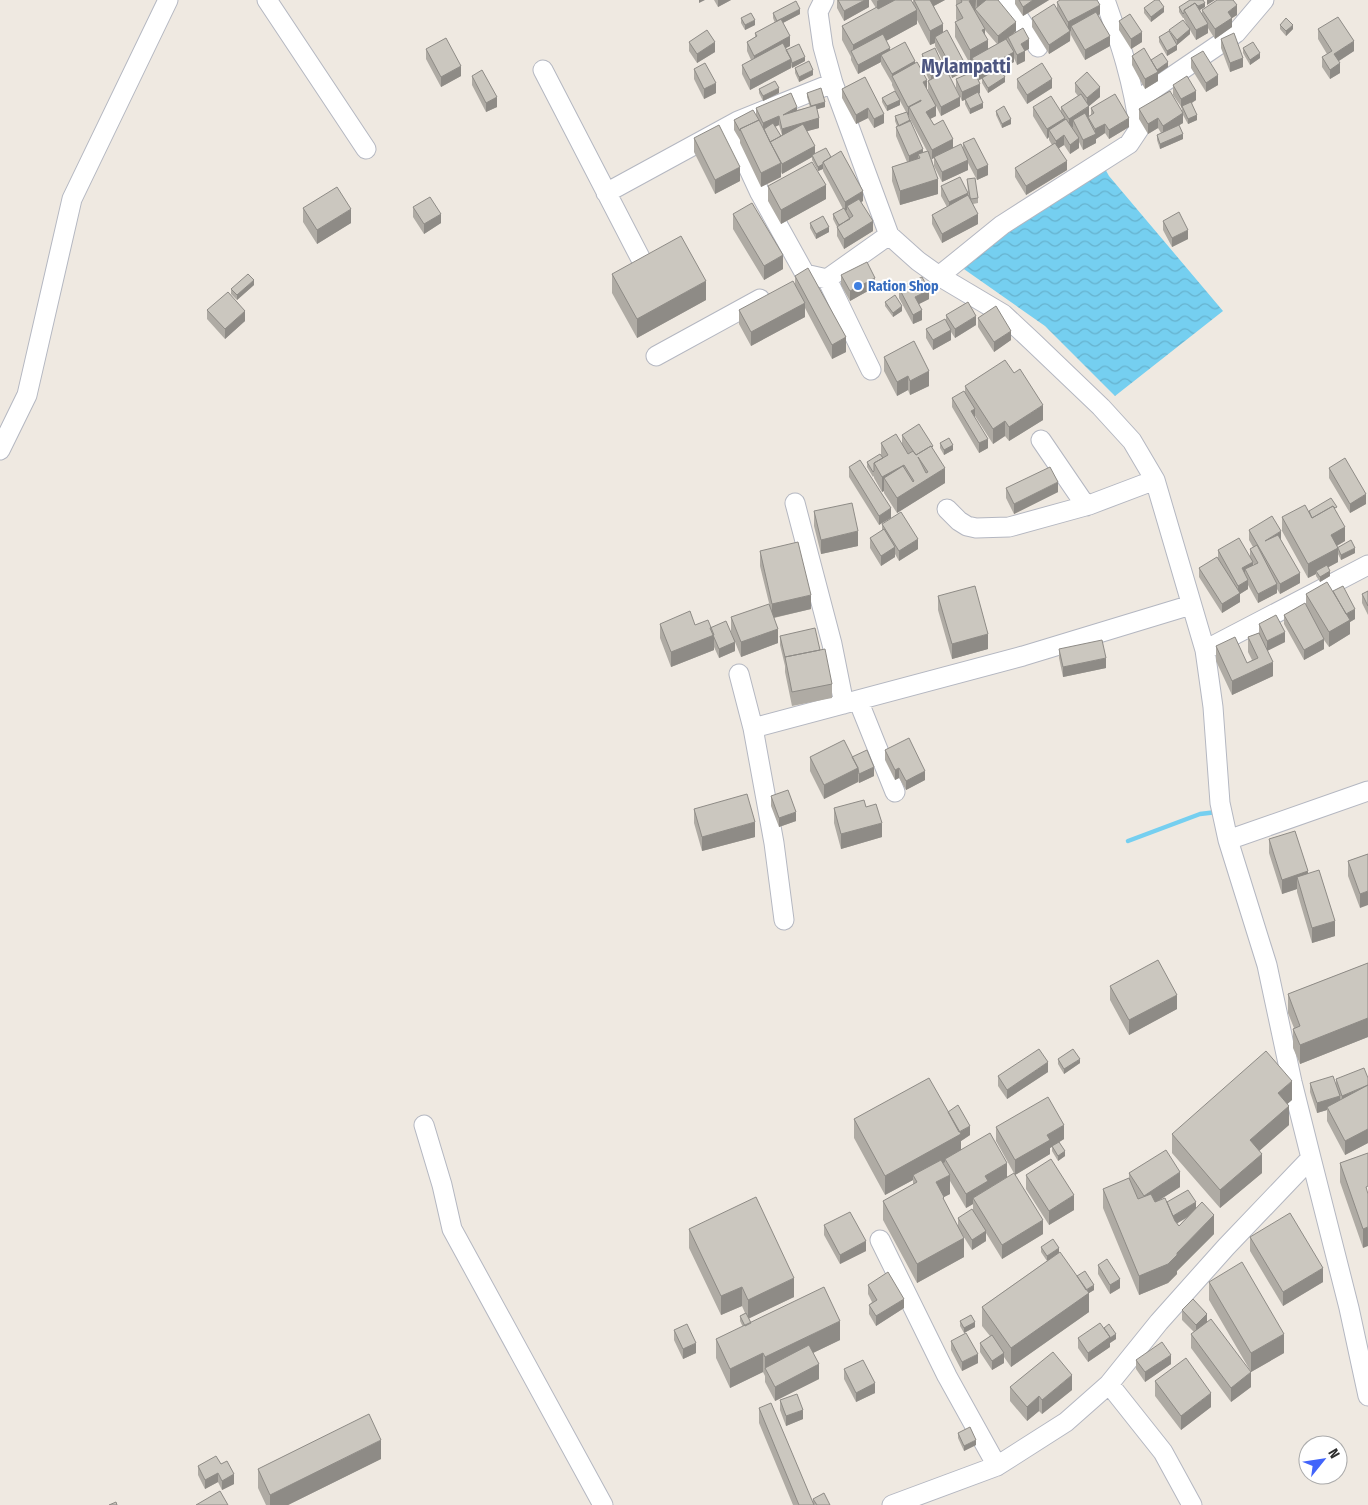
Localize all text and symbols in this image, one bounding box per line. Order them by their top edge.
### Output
district label: Mylampatti [921,55,1011,78]
place label: Ration Shop [868,278,939,295]
marker: Ration Shop [852,280,864,292]
north arrow [1298,1435,1348,1485]
text: N [1324,1446,1343,1462]

